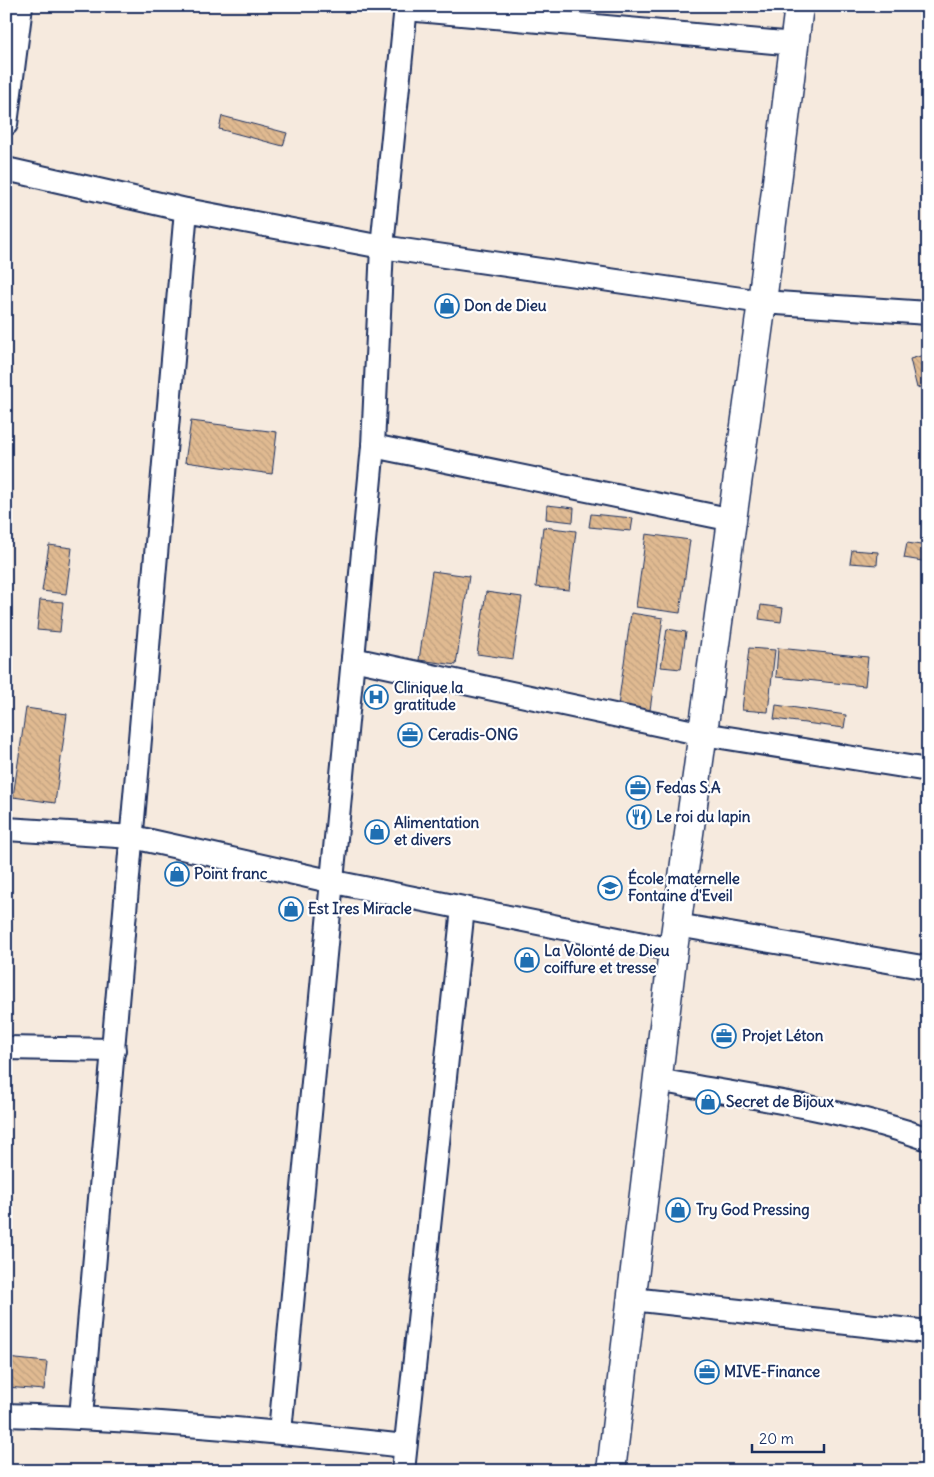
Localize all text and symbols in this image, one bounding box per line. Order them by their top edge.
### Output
shop icon: Don de Dieu [434,293,460,319]
place label: Don de Dieu [464,296,547,315]
place label: Clinique la gratitude [394,678,464,715]
hospital icon: Clinique la gratitude [363,684,389,710]
office icon: Ceradis-ONG [397,722,423,748]
place label: Ceradis-ONG [428,725,518,744]
office icon: Fedas S.A [625,775,651,801]
place label: Fedas S.A [656,778,721,797]
restaurant icon: Le roi du lapin [626,804,652,830]
place label: Le roi du lapin [656,807,751,827]
place label: Alimentation et divers [394,813,480,849]
shop icon: Alimentation et divers [364,819,390,845]
shop icon: Point franc [164,861,190,887]
place label: Point franc [194,864,268,883]
place label: École maternelle Fontaine d'Eveil [628,868,740,905]
school or university icon: École maternelle Fontaine d'Eveil [597,875,623,901]
shop icon: Est Ires Miracle [278,896,304,922]
place label: Est Ires Miracle [308,899,412,918]
place label: La Volonté de Dieu coiffure et tresse [544,941,670,977]
shop icon: La Volonté de Dieu coiffure et tresse [514,947,540,973]
office icon: Projet Léton [711,1023,737,1049]
place label: Projet Léton [742,1026,824,1045]
shop icon: Secret de Bijoux [695,1089,721,1115]
place label: Secret de Bijoux [726,1092,835,1111]
shop icon: Try God Pressing [665,1197,691,1223]
place label: Try God Pressing [696,1200,810,1220]
office icon: MIVE-Finance [694,1359,720,1385]
place label: MIVE-Finance [724,1362,820,1381]
scale bar [752,1422,824,1454]
text: 20 m [759,1429,794,1448]

